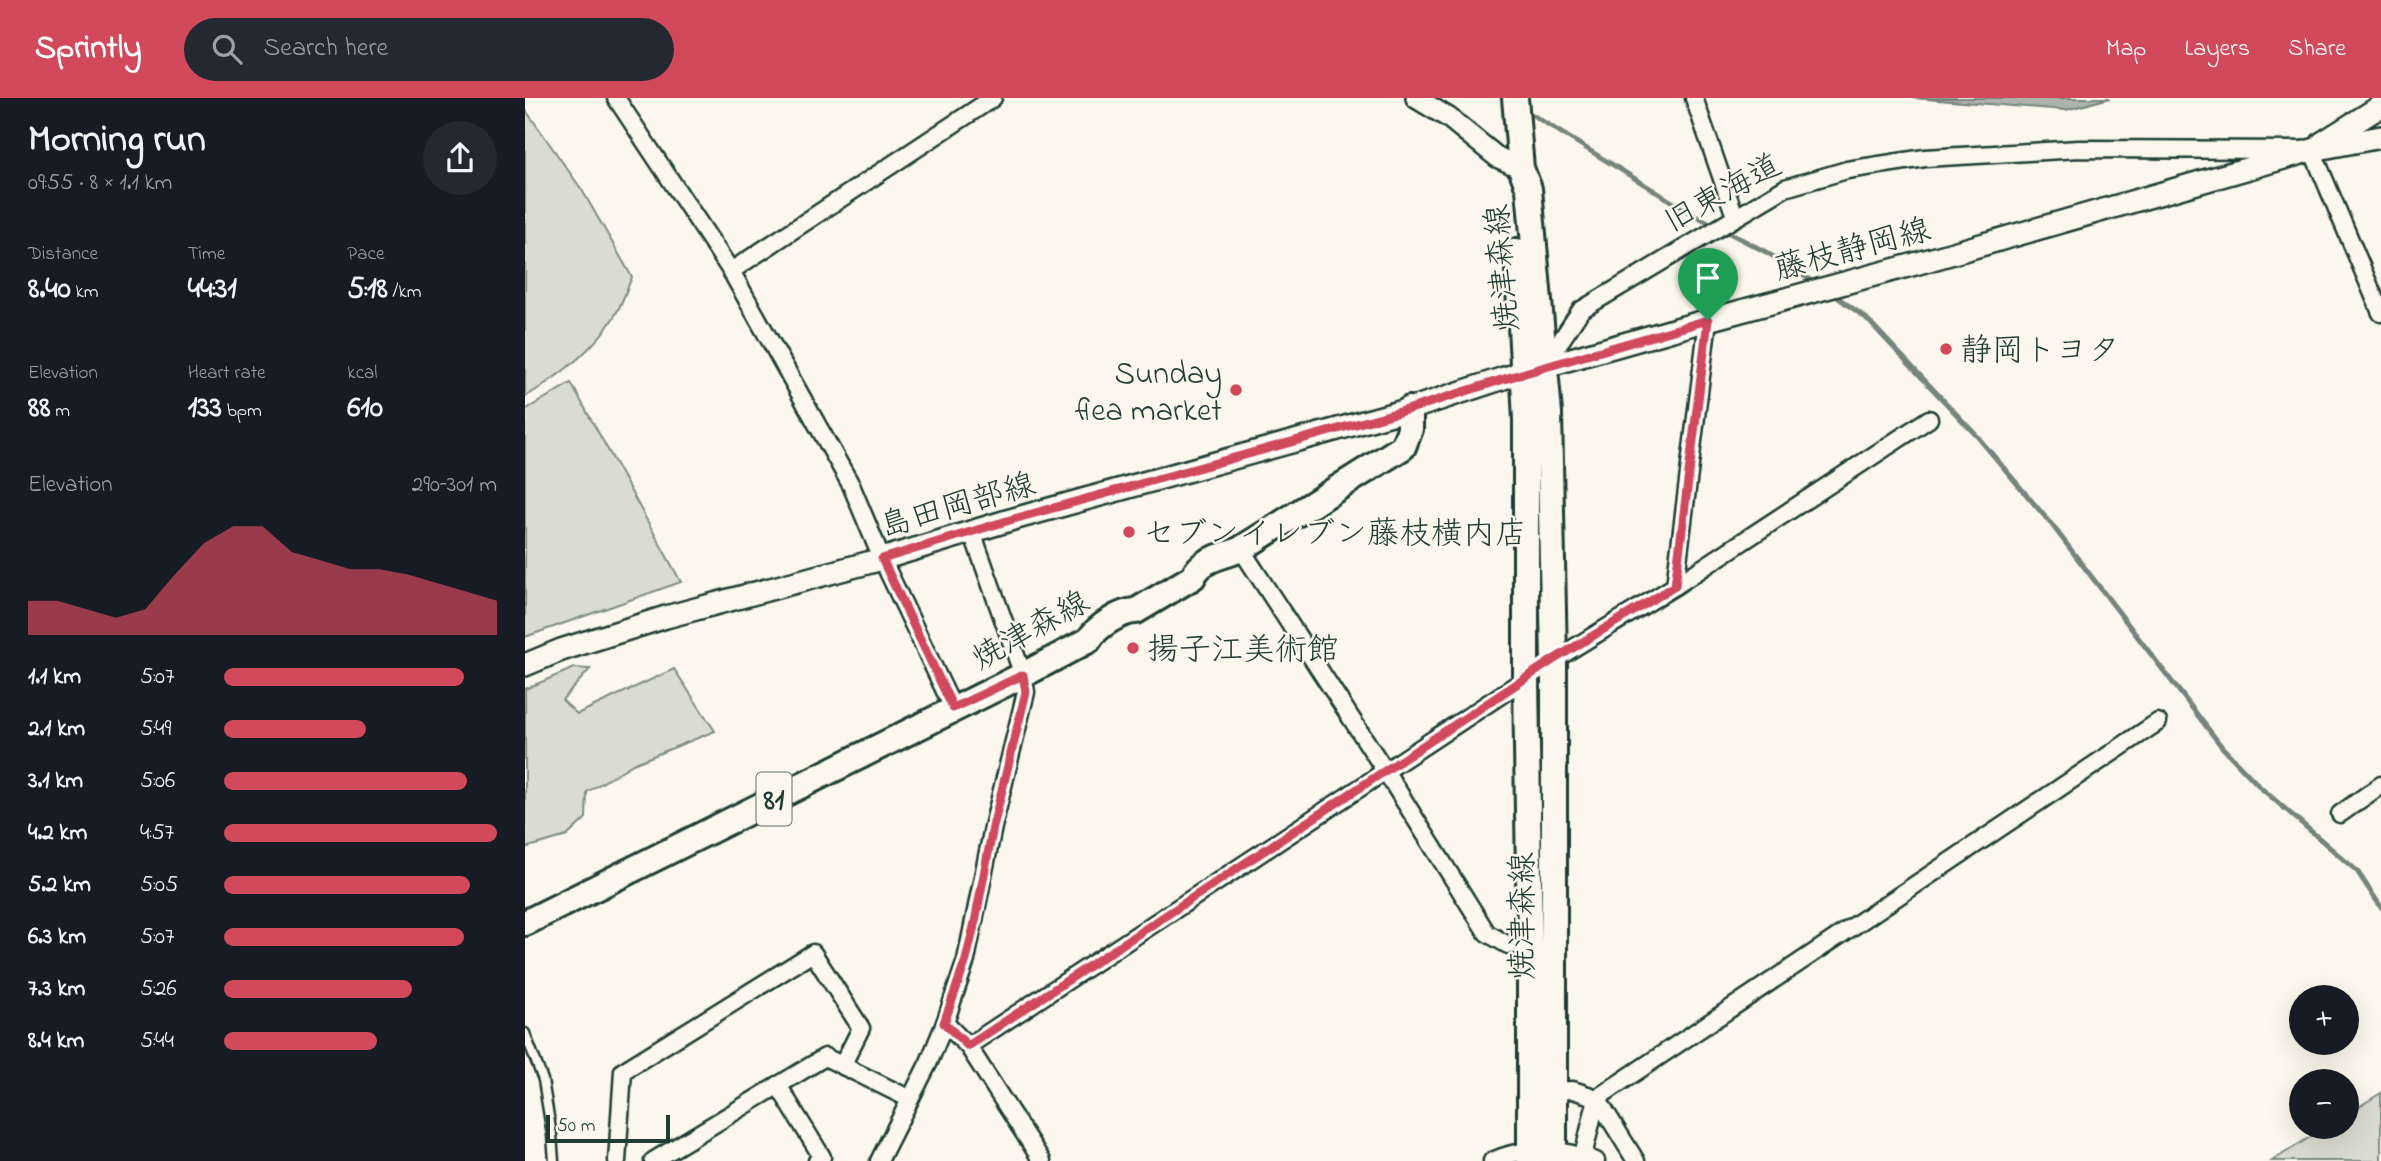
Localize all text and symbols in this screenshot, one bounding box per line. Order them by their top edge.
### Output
search box [184,18,674,81]
text: Sprintly [35,25,142,73]
icon: search [208,30,246,68]
text: Search here [264,30,388,68]
text: Map [2106,32,2146,67]
text: Layers [2184,32,2250,67]
text: Share [2288,32,2346,67]
text: Morning run [28,113,206,169]
button: share [423,121,497,195]
street label: 旧東海道 [1656,143,1791,247]
text: 09:55 · 8 × 1.1 km [28,167,172,200]
street label: 焼津森線 [1475,202,1533,334]
street label: 藤枝静岡線 [1770,208,1936,295]
text: Distance [28,241,98,268]
text: Time [188,241,225,268]
text: Pace [347,241,384,268]
pin [1678,248,1738,320]
icon: arrive [1689,259,1727,297]
text: 8.40 [28,268,71,312]
text: 44:31 [188,268,237,312]
text: 5:18 [347,268,388,312]
text: km [71,279,99,306]
text: /km [388,279,422,306]
place label: 静岡トヨタ [1960,329,2120,376]
marker: 静岡トヨタ [1938,341,1954,357]
place label: Sunday flea market [1075,352,1222,436]
text: Elevation [28,360,98,387]
text: Heart rate [188,360,266,387]
text: kcal [347,360,378,387]
marker: Sunday flea market [1228,382,1244,398]
text: 88 [28,387,51,431]
text: 133 [188,387,222,431]
text: 610 [347,387,383,431]
text: m [51,398,70,425]
text: bpm [222,398,262,425]
street label: 島田岡部線 [875,463,1041,552]
text: Elevation [28,469,113,502]
text: 290–301 m [412,469,497,502]
place label: セブンイレブン藤枝横内店 [1143,512,1527,559]
marker: セブンイレブン藤枝横内店 [1121,524,1137,540]
street label: 焼津森線 [964,580,1099,684]
place label: 揚子江美術館 [1147,628,1339,675]
marker: 揚子江美術館 [1125,640,1141,656]
text: 1.1 km [28,661,81,694]
text: 5:07 [140,661,175,694]
text: 2.1 km [28,713,85,746]
text: 5:49 [140,713,172,746]
text: 3.1 km [28,765,83,798]
text: 5:06 [140,765,175,798]
road number: 81 [757,772,791,826]
text: 4.2 km [28,817,87,850]
text: 4:57 [140,817,174,850]
street label: 焼津森線 [1501,852,1548,980]
text: 5.2 km [28,869,91,902]
text: 5:05 [140,869,178,902]
text: 6.3 km [28,921,86,954]
text: 5:07 [140,921,175,954]
text: 7.3 km [28,973,85,1006]
text: 5:26 [140,973,177,1006]
map controls [2289,985,2359,1139]
button: + [2289,985,2359,1055]
text: 8.4 km [28,1025,84,1058]
text: 5:44 [140,1025,174,1058]
button: − [2289,1069,2359,1139]
scale bar [546,1112,670,1144]
text: 50 m [557,1113,596,1140]

